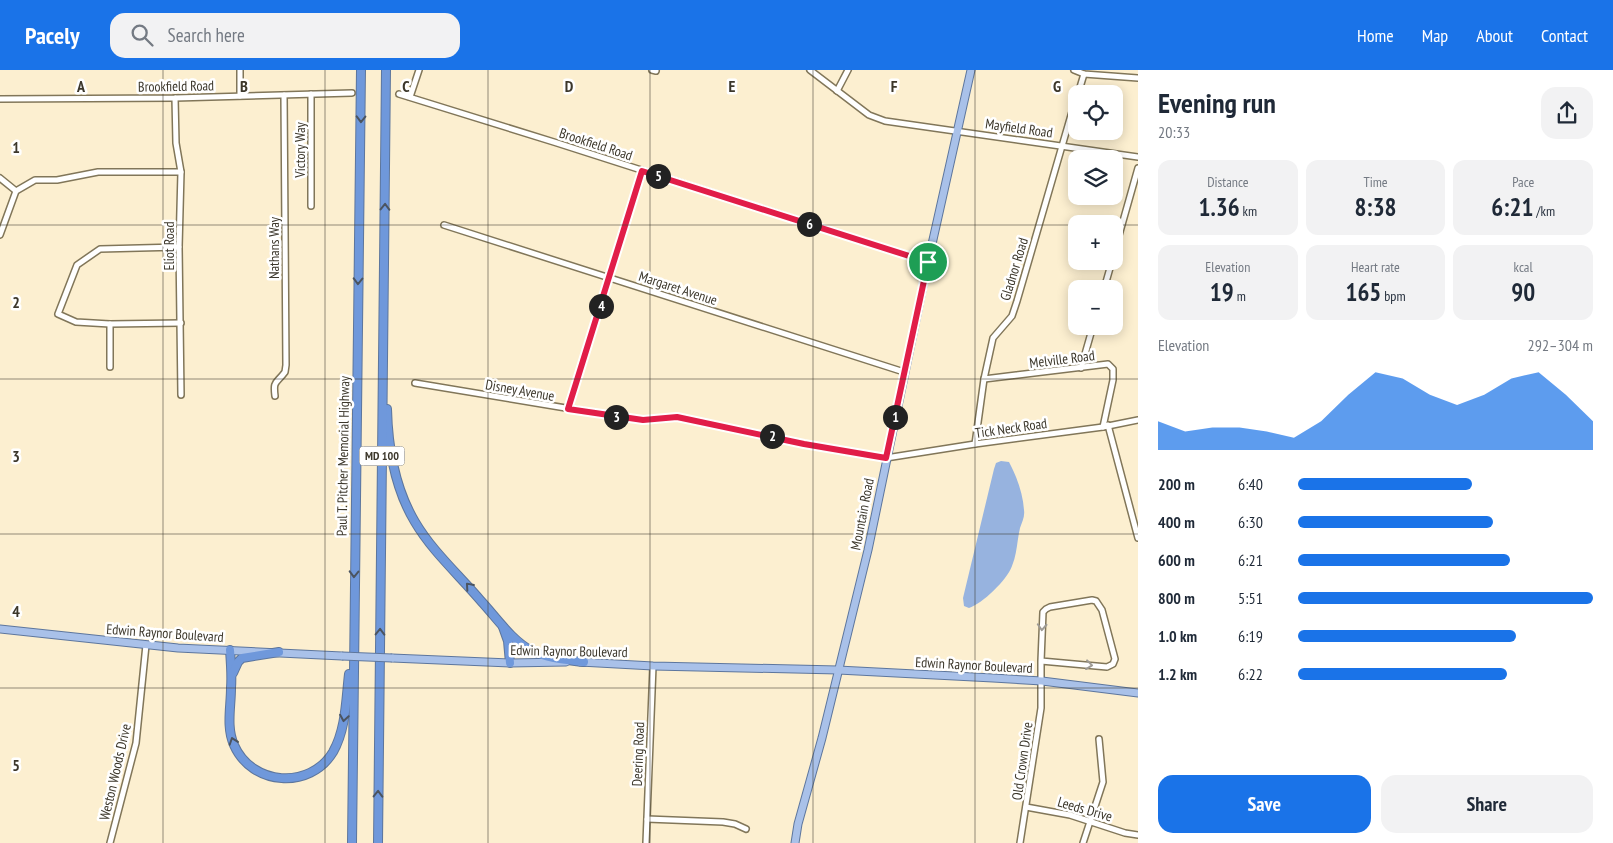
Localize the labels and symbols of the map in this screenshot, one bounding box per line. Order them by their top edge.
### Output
text: A [76,76,86,96]
street label: Brookfield Road [138,76,214,96]
text: B [240,76,248,96]
text: C [402,76,410,96]
text: D [565,76,574,96]
text: E [729,76,736,96]
text: F [891,76,898,96]
text: G [1053,76,1061,96]
street label: Mayfield Road [984,114,1054,142]
one-way arrow [355,115,366,123]
street label: Victory Way [291,122,309,179]
street label: Brookfield Road [557,124,635,164]
text: 1 [12,137,20,157]
pin: 5 [646,164,670,188]
one-way arrow [379,203,390,211]
pin: 6 [796,212,822,236]
street label: Nathans Way [265,216,283,279]
street label: Eliot Road [160,221,178,271]
street label: Gladnor Road [996,235,1032,303]
pin [907,241,949,283]
street label: Margaret Avenue [636,267,720,309]
one-way arrow [353,278,363,285]
text: 2 [12,292,20,312]
pin: 4 [588,294,614,318]
street label: Melville Road [1028,346,1096,372]
street label: Paul T. Pitcher Memorial Highway [333,375,353,536]
street label: Disney Avenue [484,375,556,405]
pin: 3 [604,404,628,430]
pin: 1 [882,404,908,430]
street label: Tick Neck Road [974,414,1048,442]
pin: 2 [760,424,784,448]
text: 3 [12,446,20,466]
road number: MD 100 [360,446,404,466]
street label: Mountain Road [846,477,878,551]
one-way arrow [349,570,360,578]
one-way arrow [465,583,474,592]
text: 4 [12,601,20,621]
street label: Edwin Raynor Boulevard [106,620,224,646]
one-way arrow [1037,623,1048,631]
one-way arrow [375,628,385,636]
street label: Edwin Raynor Boulevard [510,641,628,661]
street label: Edwin Raynor Boulevard [915,653,1033,677]
one-way arrow [1085,659,1093,670]
one-way arrow [339,714,350,722]
street label: Deering Road [628,721,648,787]
street label: Old Crown Drive [1008,721,1036,801]
street label: Weston Woods Drive [95,722,135,822]
one-way arrow [229,737,239,746]
text: 5 [12,755,20,775]
one-way arrow [373,790,383,798]
street label: Leeds Drive [1056,793,1115,825]

